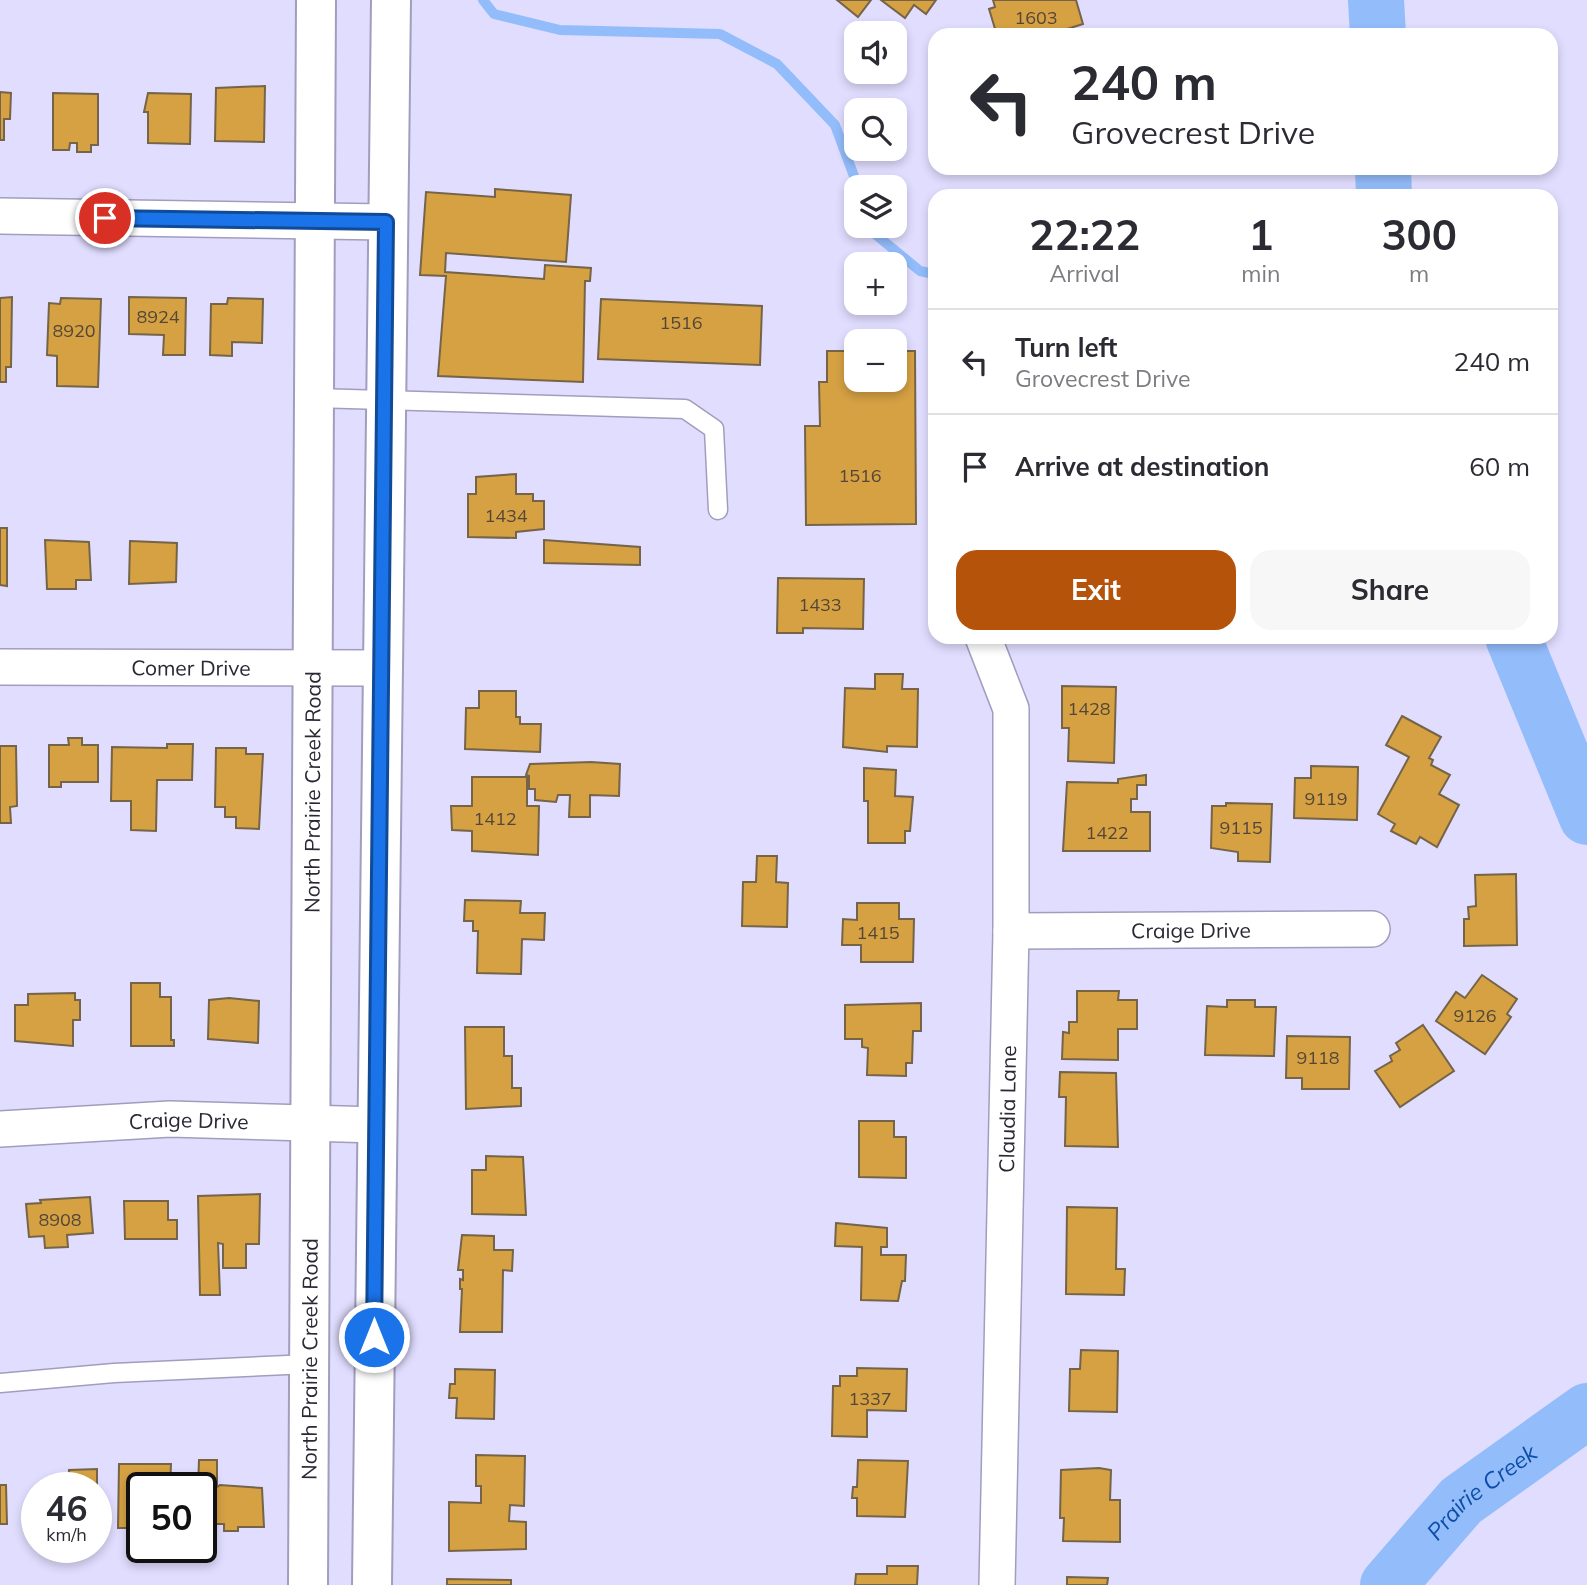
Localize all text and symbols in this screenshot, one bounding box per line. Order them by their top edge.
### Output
house number: 1603 [1014,6,1058,29]
map controls [844,21,907,392]
button: sound [844,21,907,84]
text: 240 m [1071,51,1217,112]
icon: left [956,56,1047,147]
button: search [844,98,907,161]
text: Grovecrest Drive [1071,112,1315,152]
button: layers [844,175,907,238]
pin [75,188,135,248]
icon: arrive [86,199,124,237]
text: 22:22 [1029,208,1140,261]
text: 1 [1248,208,1273,261]
text: 300 [1381,208,1457,261]
button: + [844,252,907,315]
text: Arrival [1049,259,1120,288]
text: min [1241,259,1280,288]
text: m [1409,259,1429,288]
house number: 8924 [136,305,180,328]
house number: 1516 [659,311,703,334]
house number: 8920 [52,319,96,342]
button: − [844,329,907,392]
text: Turn left [1015,331,1117,364]
icon: left [956,343,994,381]
text: 240 m [1454,345,1530,378]
text: Grovecrest Drive [1015,364,1191,393]
icon: arrive [956,448,994,486]
text: Arrive at destination [1015,450,1270,483]
text: 60 m [1469,450,1530,483]
house number: 1516 [838,464,882,487]
house number: 1434 [484,504,528,527]
button: Exit [956,550,1236,630]
button: Share [1250,550,1530,630]
house number: 1433 [798,593,842,616]
street label: Comer Drive [131,654,251,681]
street label: North Prairie Creek Road [298,671,326,913]
house number: 1428 [1067,697,1111,720]
house number: 9119 [1304,787,1348,810]
house number: 1412 [473,807,517,830]
house number: 9115 [1219,816,1263,839]
house number: 1422 [1085,821,1129,844]
street label: Craige Drive [1131,917,1251,943]
house number: 1415 [856,921,900,944]
house number: 9126 [1453,1004,1497,1027]
street label: Claudia Lane [993,1045,1021,1173]
house number: 9118 [1296,1046,1340,1069]
street label: Craige Drive [128,1106,249,1134]
house number: 8908 [38,1208,82,1231]
street label: North Prairie Creek Road [296,1238,323,1480]
position arrow [337,1300,411,1374]
house number: 1337 [848,1387,892,1410]
water label: Prairie Creek [1420,1437,1543,1545]
speed limit sign: 50 [126,1472,217,1563]
text: 46 [45,1486,88,1530]
text: km/h [46,1523,87,1546]

